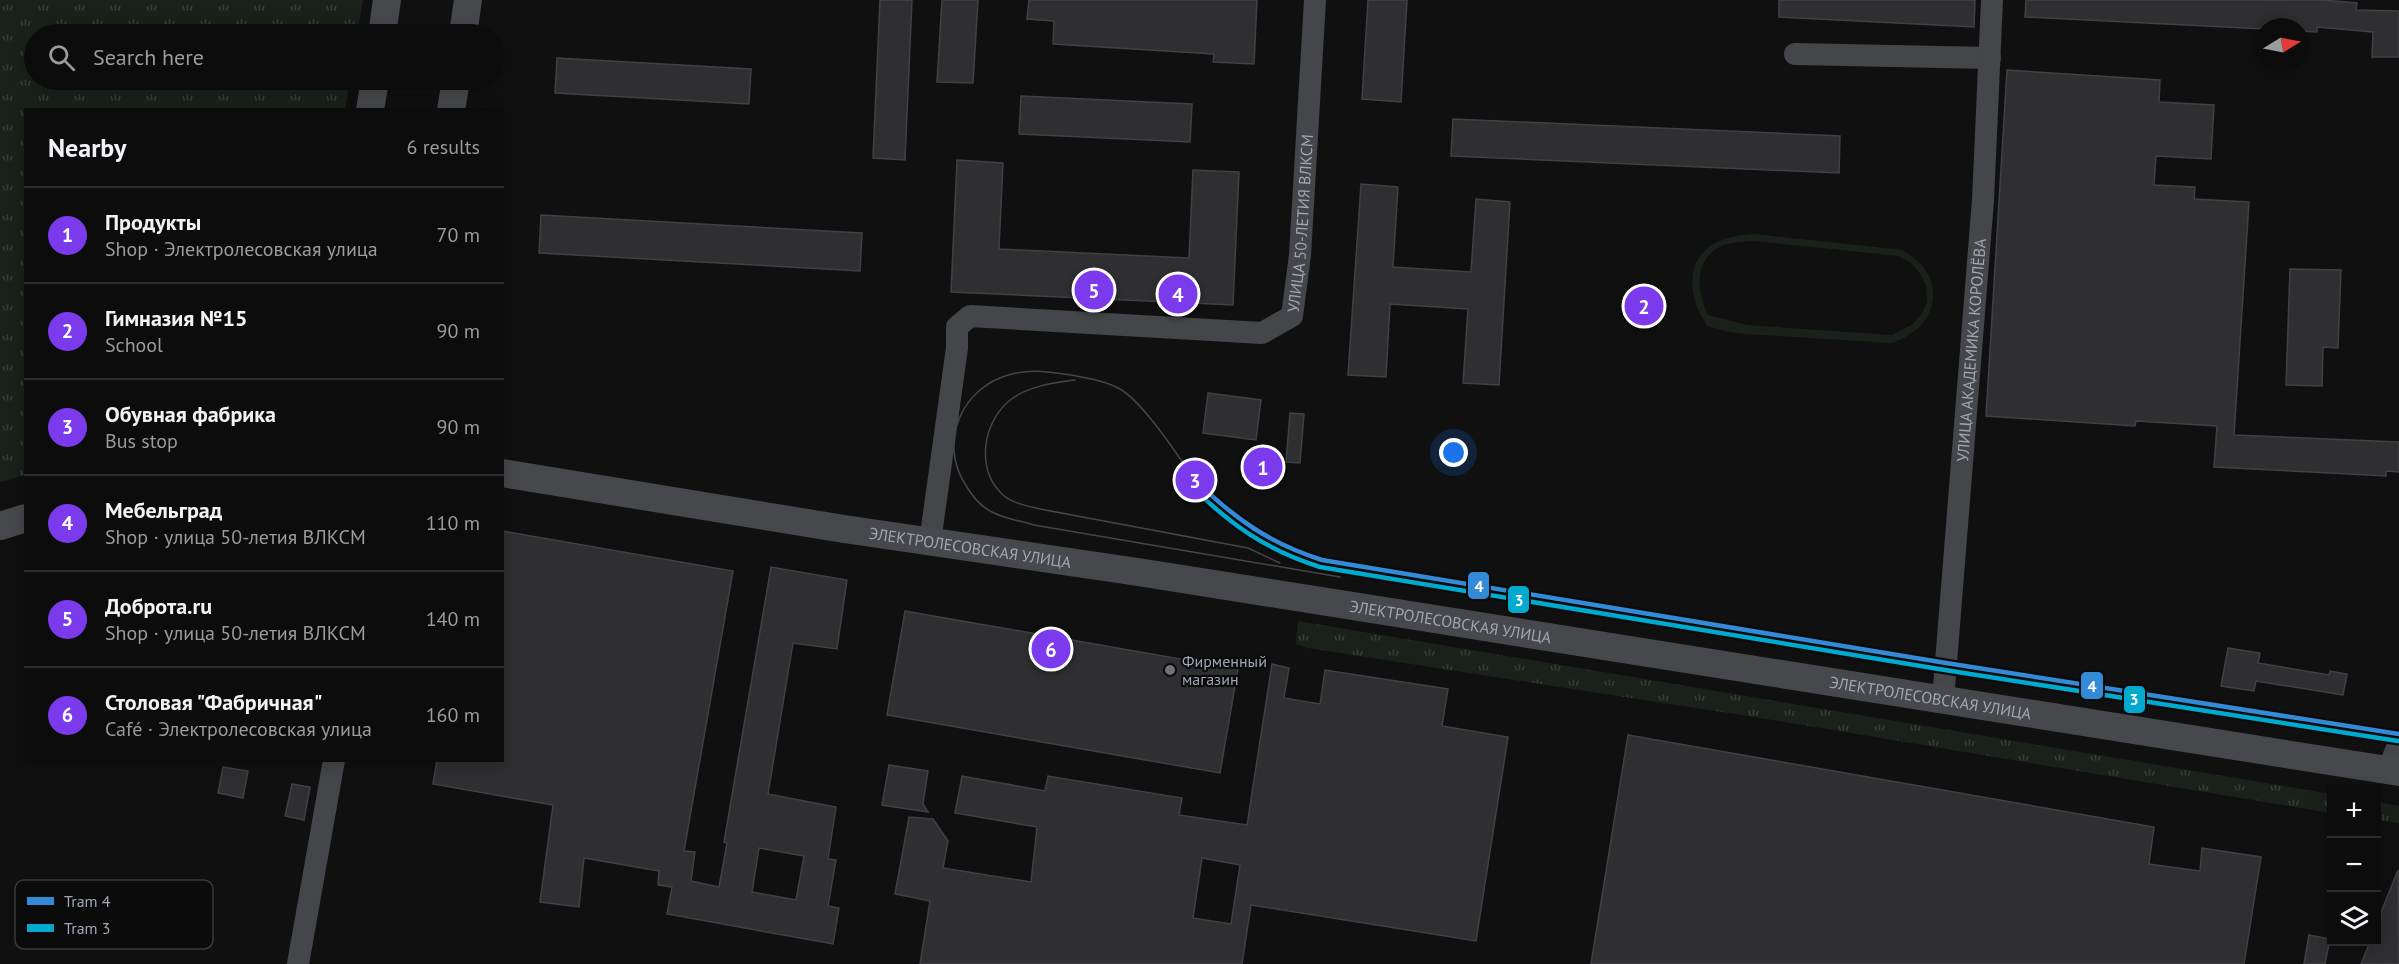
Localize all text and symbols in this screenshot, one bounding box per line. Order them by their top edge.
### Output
north arrow [2255,18,2309,72]
search box [24,24,504,90]
icon: search [45,41,78,74]
text: Search here [93,43,204,71]
text: Nearby [48,131,126,164]
text: 6 results [407,134,480,160]
street label: УЛИЦА 50-ЛЕТИЯ ВЛКСМ [1283,134,1317,314]
text: Продукты [105,208,201,236]
text: 1 [62,222,73,248]
text: 70 m [437,222,480,248]
text: Shop · Электролесовская улица [105,236,378,262]
street label: УЛИЦА АКАДЕМИКА КОРОЛЁВА [1952,237,1990,463]
pin: 5 [1074,268,1114,312]
pin: 4 [1158,272,1198,316]
pin: 2 [1624,284,1664,328]
text: Гимназия №15 [105,304,248,332]
text: 2 [62,318,73,344]
text: 90 m [437,318,480,344]
text: School [105,332,163,358]
text: Обувная фабрика [105,400,276,428]
text: 3 [62,414,73,440]
text: 90 m [437,414,480,440]
text: Bus stop [105,428,178,454]
your location [1439,438,1468,467]
pin: 1 [1244,444,1282,490]
pin: 3 [1176,458,1214,502]
text: Мебельград [105,496,222,524]
text: 4 [62,510,73,536]
text: 110 m [426,510,480,536]
street label: ЭЛЕКТРОЛЕСОВСКАЯ УЛИЦА [868,523,1073,572]
text: Shop · улица 50-летия ВЛКСМ [105,524,366,550]
line badge: 4 [1467,571,1490,600]
text: 4 [1474,576,1484,596]
line badge: 3 [1507,585,1530,614]
text: 3 [1514,590,1524,610]
text: Доброта.ru [105,592,212,620]
street label: ЭЛЕКТРОЛЕСОВСКАЯ УЛИЦА [1348,596,1553,648]
text: 5 [62,606,73,632]
text: 140 m [426,606,480,632]
text: Shop · улица 50-летия ВЛКСМ [105,620,366,646]
pin: 6 [1032,626,1070,672]
place label: Фирменный магазин [1182,651,1267,689]
marker: Фирменный магазин [1163,663,1177,677]
line badge: 4 [2080,671,2104,700]
street label: ЭЛЕКТРОЛЕСОВСКАЯ УЛИЦА [1828,672,2033,724]
text: 4 [2087,676,2097,696]
line badge: 3 [2123,685,2146,714]
text: Столовая "Фабричная" [105,688,322,716]
text: 3 [2129,689,2139,709]
text: 6 [62,702,73,728]
text: 160 m [426,702,480,728]
text: Café · Электролесовская улица [105,716,372,742]
map controls [2327,784,2381,946]
button: + [2327,784,2381,838]
button: − [2327,838,2381,892]
legend [15,880,213,949]
text: Tram 4 [64,891,111,911]
button: layers [2327,892,2381,946]
text: Tram 3 [64,918,111,938]

